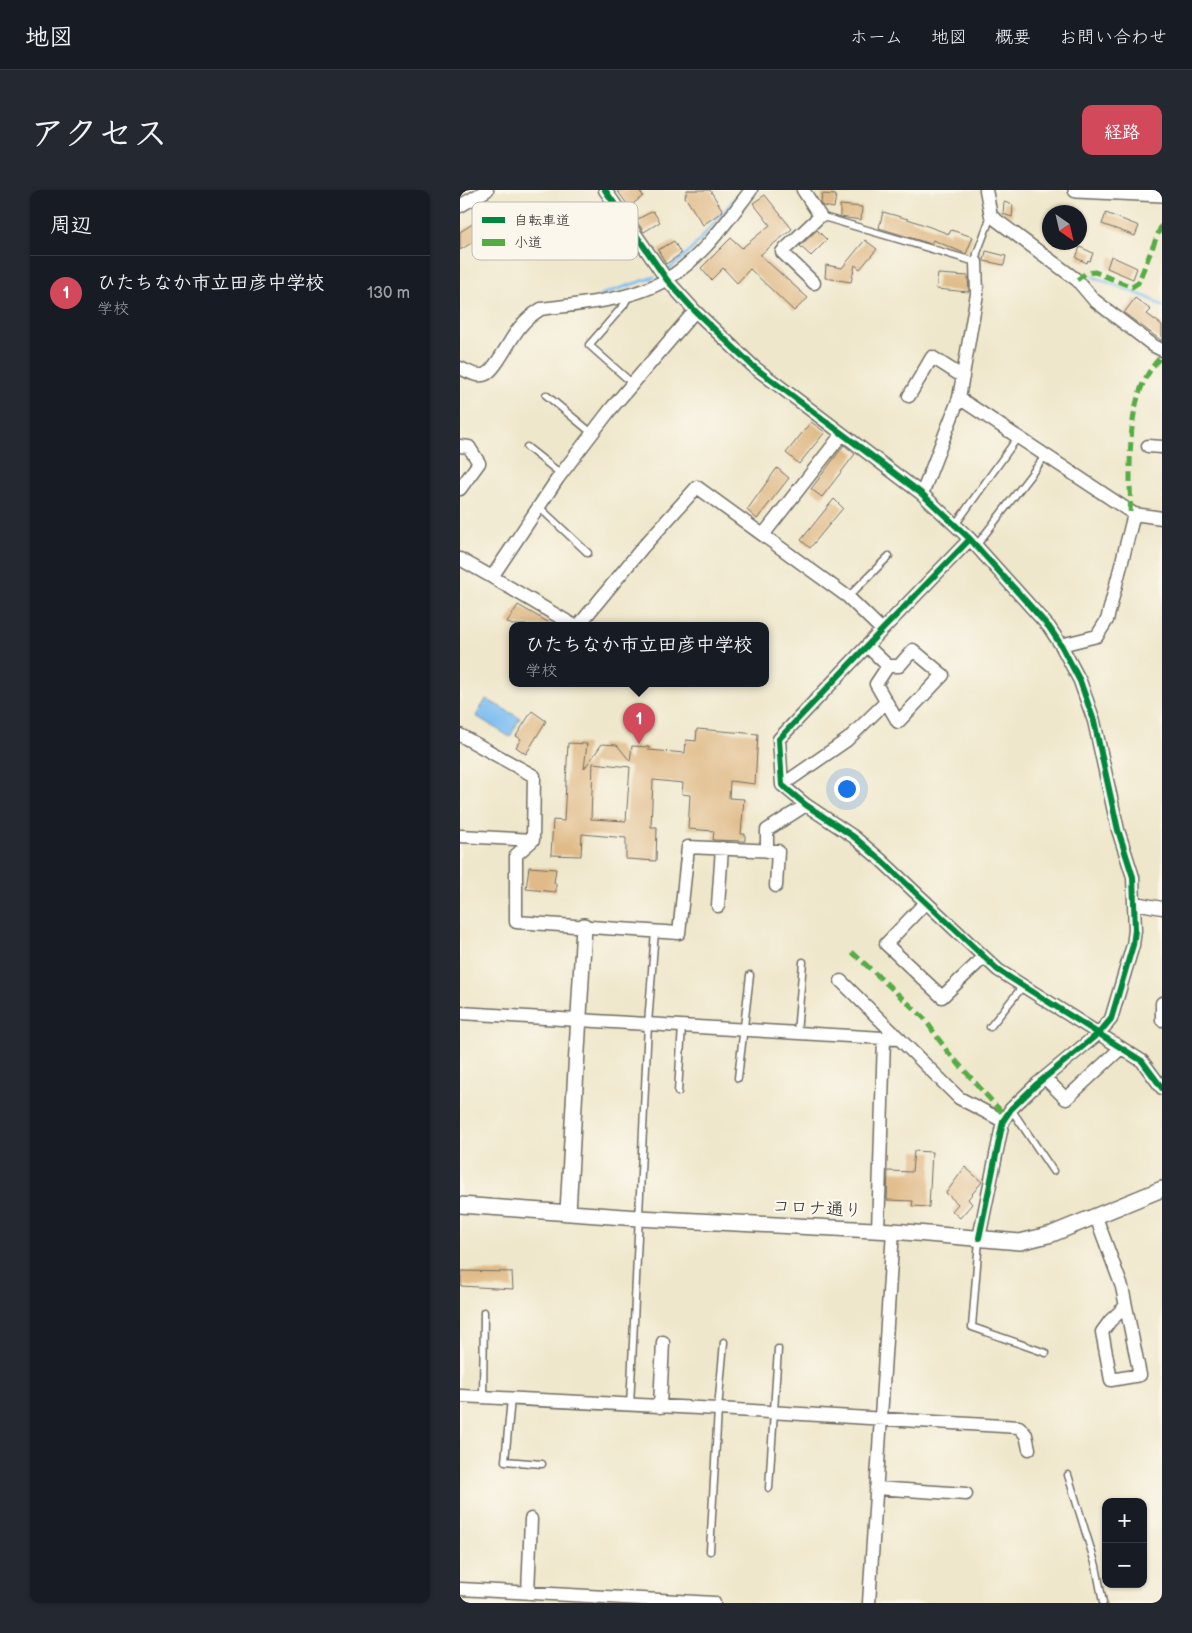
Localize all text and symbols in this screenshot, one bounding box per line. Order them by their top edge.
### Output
text: 地図 [25,23,73,52]
text: ホーム [850,27,903,48]
text: 地図 [931,27,967,48]
text: 概要 [995,27,1031,48]
text: お問い合わせ [1059,27,1167,48]
button: 経路 [1082,105,1162,155]
text: アクセス [30,113,168,156]
legend [472,202,638,260]
north arrow [1042,205,1087,250]
text: 自転車道 [514,212,570,229]
text: 周辺 [50,213,92,238]
text: 小道 [514,234,542,251]
text: ひたちなか市立田彦中学校 [97,272,325,295]
text: 1 [63,284,69,303]
text: 130 m [367,284,410,303]
text: 学校 [97,300,129,319]
popup [509,622,769,687]
text: ひたちなか市立田彦中学校 [525,634,753,657]
text: 学校 [525,662,557,681]
pin: 1 [623,703,655,744]
your location [834,776,860,802]
street label: コロナ通り [771,1196,862,1221]
map controls [1102,1498,1147,1588]
button: + [1102,1498,1147,1543]
button: − [1102,1543,1147,1588]

